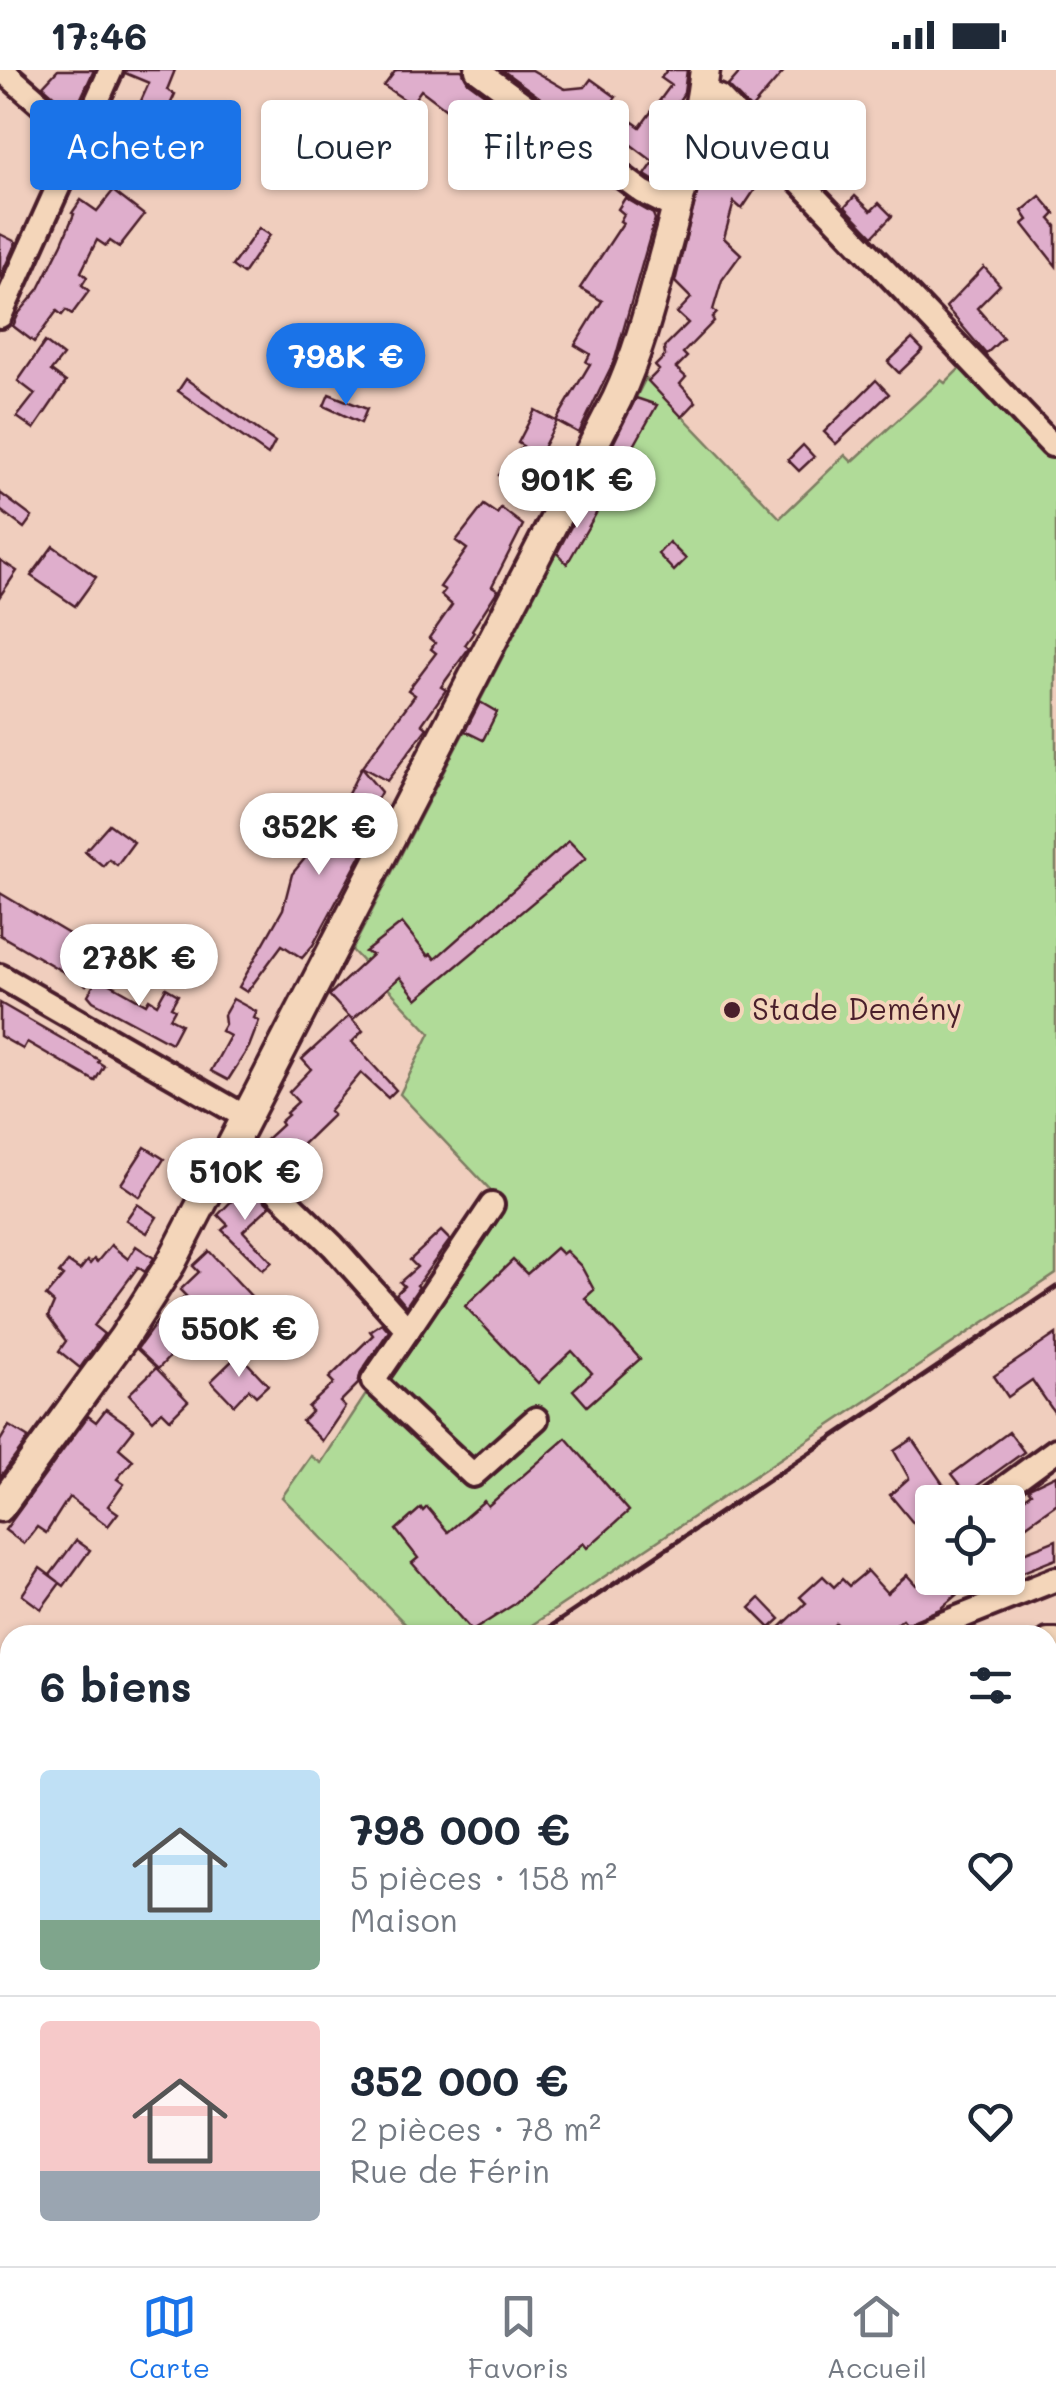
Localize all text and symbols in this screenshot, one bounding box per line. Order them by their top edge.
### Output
text: 17:46 [50,10,147,60]
chip: Acheter [30,100,241,190]
chip: Louer [261,100,428,190]
chip: Filtres [448,100,629,190]
chip: Nouveau [649,100,866,190]
pin: 798K € [265,323,427,408]
text: 798K € [288,334,404,376]
pin: 901K € [496,446,658,531]
text: 901K € [521,457,633,499]
pin: 352K € [238,793,400,878]
text: 352K € [262,804,376,846]
pin: 278K € [58,924,220,1009]
text: 278K € [82,935,196,977]
place label: Stade Demény [752,988,962,1028]
marker: Stade Demény [721,999,743,1021]
pin: 510K € [164,1138,326,1223]
text: 510K € [189,1149,301,1191]
pin: 550K € [158,1295,320,1380]
text: 550K € [181,1306,297,1348]
map controls [915,1485,1025,1595]
button: locate [915,1485,1025,1595]
text: 6 biens [40,1658,192,1713]
icon: filters [963,1658,1018,1713]
text: 798 000 € [350,1801,570,1856]
icon: home [120,1810,240,1930]
icon: heart [963,1843,1018,1898]
text: 5 pièces · 158 m² [350,1856,617,1898]
text: Maison [350,1898,458,1940]
text: 352 000 € [350,2052,569,2107]
icon: home [120,2061,240,2181]
icon: heart [963,2094,1018,2149]
text: 2 pièces · 78 m² [350,2107,601,2149]
text: Rue de Férin [350,2149,550,2191]
tab: Carte [129,2289,210,2385]
tab: Favoris [468,2289,569,2385]
tab: Accueil [827,2289,927,2385]

